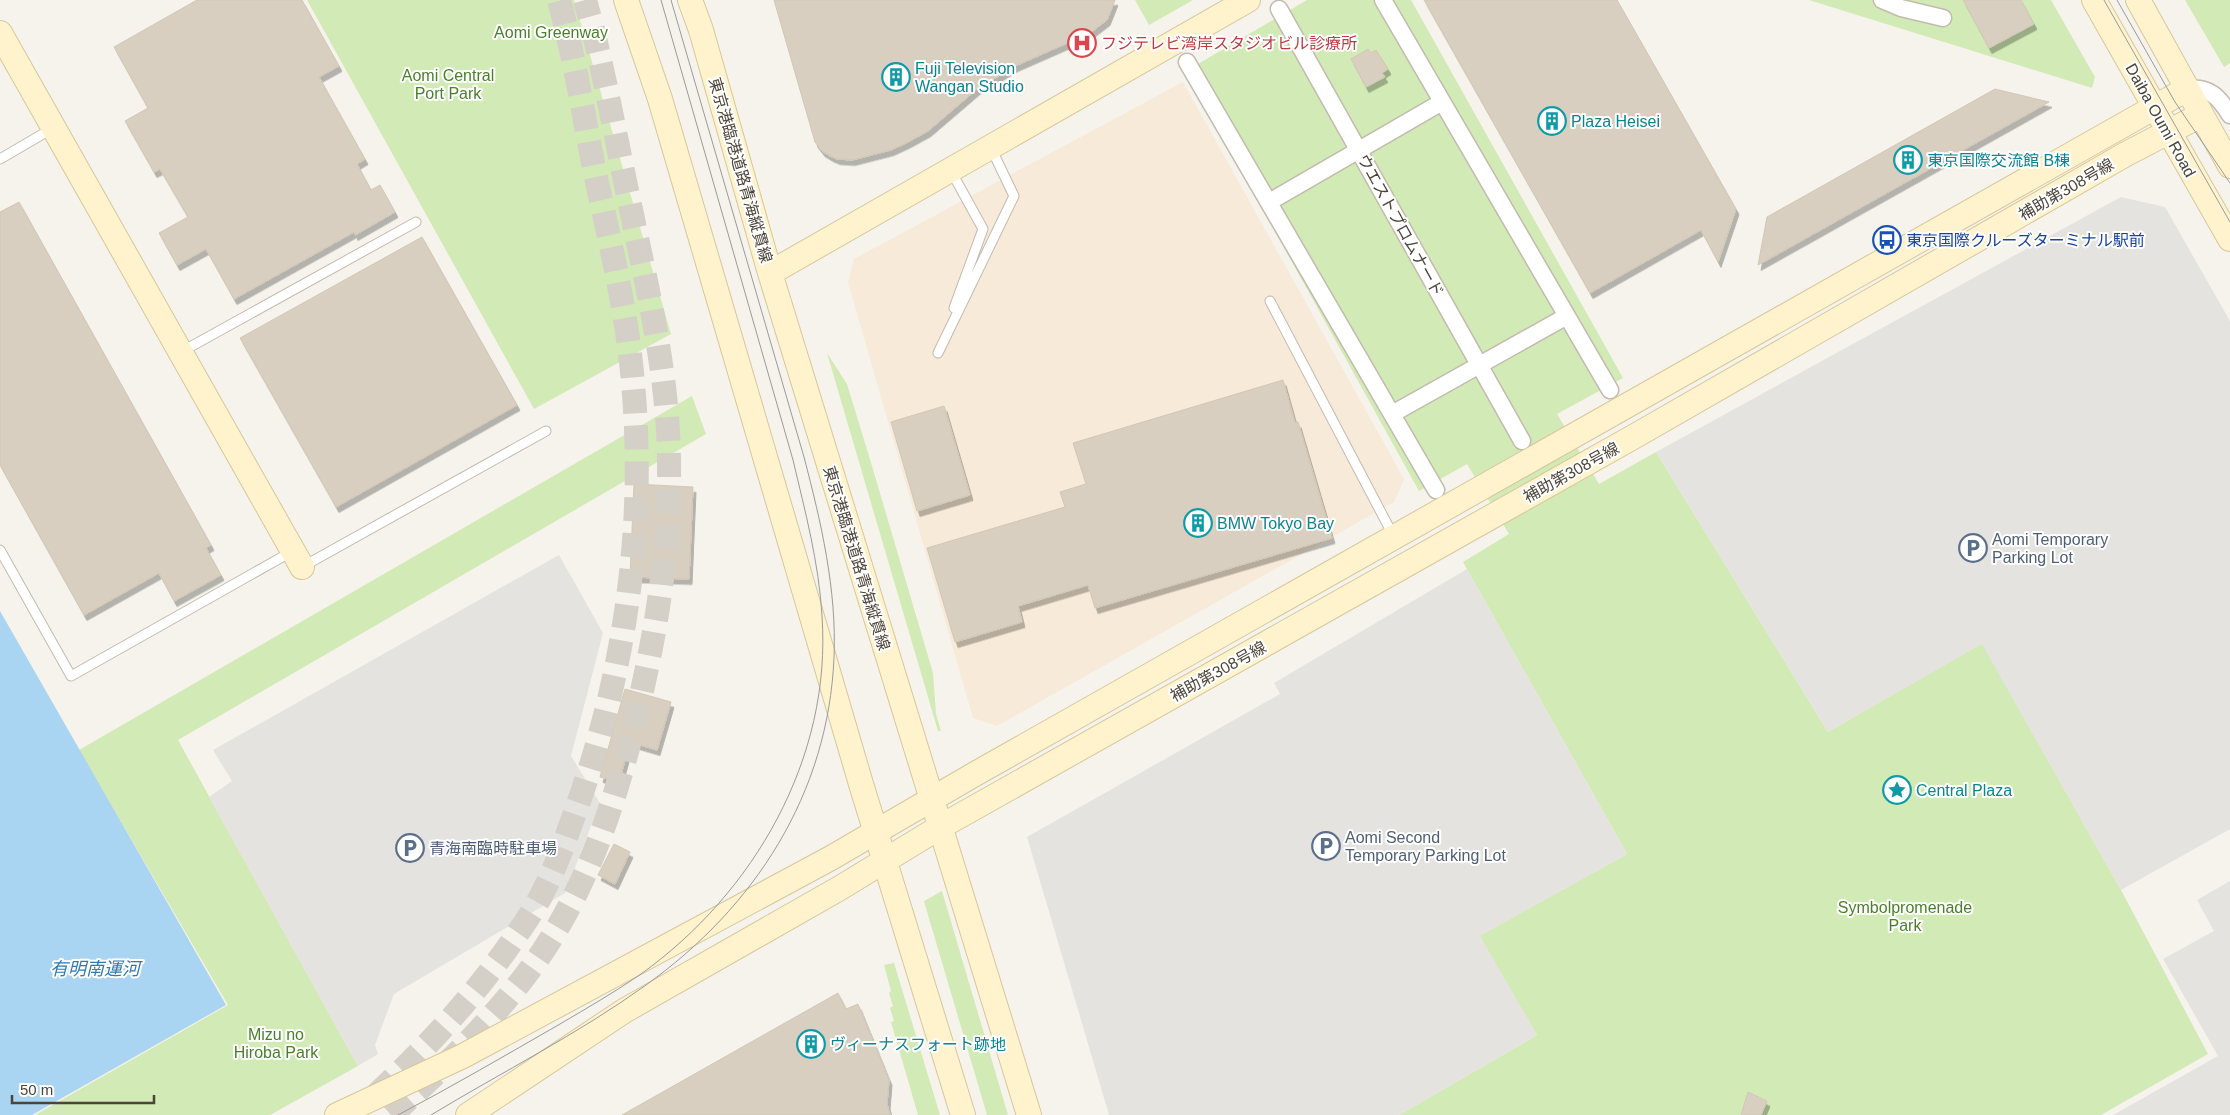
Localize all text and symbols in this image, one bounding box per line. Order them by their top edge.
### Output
park label: Aomi Greenway [494,24,608,41]
hospital icon: フジテレビ湾岸スタジオビル診療所 [1067,28,1097,58]
place label: フジテレビ湾岸スタジオビル診療所 [1101,35,1357,52]
place label: Fuji Television Wangan Studio [915,60,1024,95]
street label: Daiba Oumi Road [2122,61,2199,180]
building icon: Fuji Television Wangan Studio [881,62,911,92]
park label: Aomi Central Port Park [402,67,494,102]
street label: 東京港臨港道路青海縦貫線 [706,76,775,265]
building icon: Plaza Heisei [1537,106,1567,136]
place label: Plaza Heisei [1571,113,1660,130]
building icon: 東京国際交流館 B棟 [1893,145,1923,175]
street label: ウエストプロムナード [1354,151,1447,299]
place label: 東京国際交流館 B棟 [1927,152,2070,169]
street label: 補助第308号線 [2016,155,2117,223]
bus stop icon: 東京国際クルーズターミナル駅前 [1872,225,1902,255]
place label: 東京国際クルーズターミナル駅前 [1906,232,2145,249]
street label: 補助第308号線 [1520,439,1622,506]
street label: 東京港臨港道路青海縦貫線 [820,464,893,652]
building icon: BMW Tokyo Bay [1183,508,1213,538]
place label: BMW Tokyo Bay [1217,515,1334,532]
place label: Aomi Temporary Parking Lot [1992,531,2108,566]
parking icon: Aomi Temporary Parking Lot [1958,533,1988,563]
street label: 補助第308号線 [1167,638,1269,705]
place icon: Central Plaza [1882,775,1912,805]
place label: Central Plaza [1916,782,2012,799]
place label: Aomi Second Temporary Parking Lot [1345,829,1507,864]
parking icon: Aomi Second Temporary Parking Lot [1311,831,1341,861]
parking icon: 青海南臨時駐車場 [395,833,425,863]
place label: 青海南臨時駐車場 [429,840,557,857]
park label: Symbolpromenade Park [1838,899,1972,934]
water label: 有明南運河 [50,959,143,979]
park label: Mizu no Hiroba Park [234,1026,319,1061]
building icon: ヴィーナスフォート跡地 [796,1029,826,1059]
place label: ヴィーナスフォート跡地 [830,1036,1006,1053]
scale bar [12,1072,155,1104]
text: 50 m [20,1081,53,1098]

